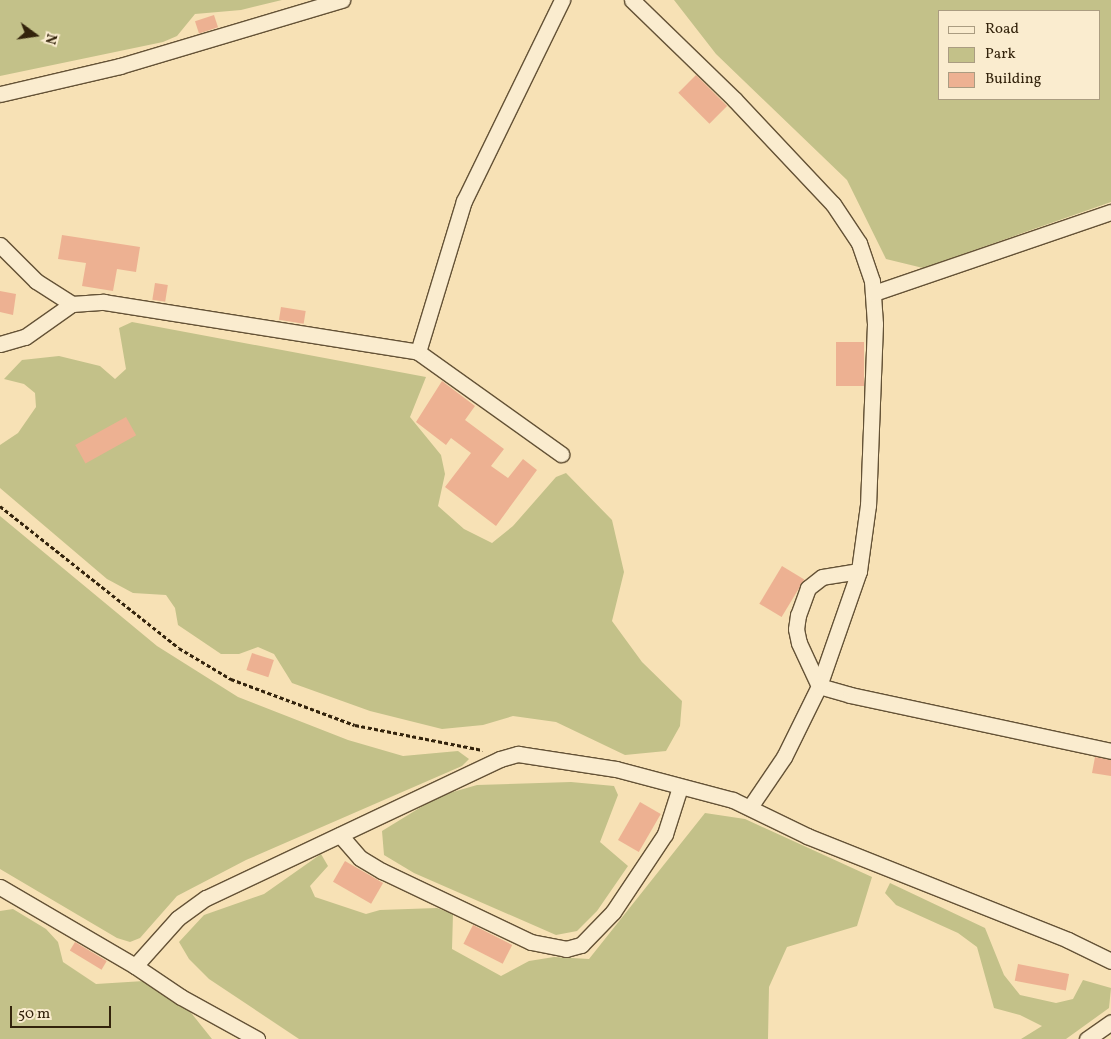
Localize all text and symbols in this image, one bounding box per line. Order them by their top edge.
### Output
north arrow [10,10,60,60]
legend [938,10,1101,100]
text: Road [985,19,1019,40]
text: N [40,32,60,46]
text: Park [985,44,1016,65]
text: Building [985,69,1041,90]
scale bar [12,996,114,1028]
text: 50 m [18,1004,50,1025]

